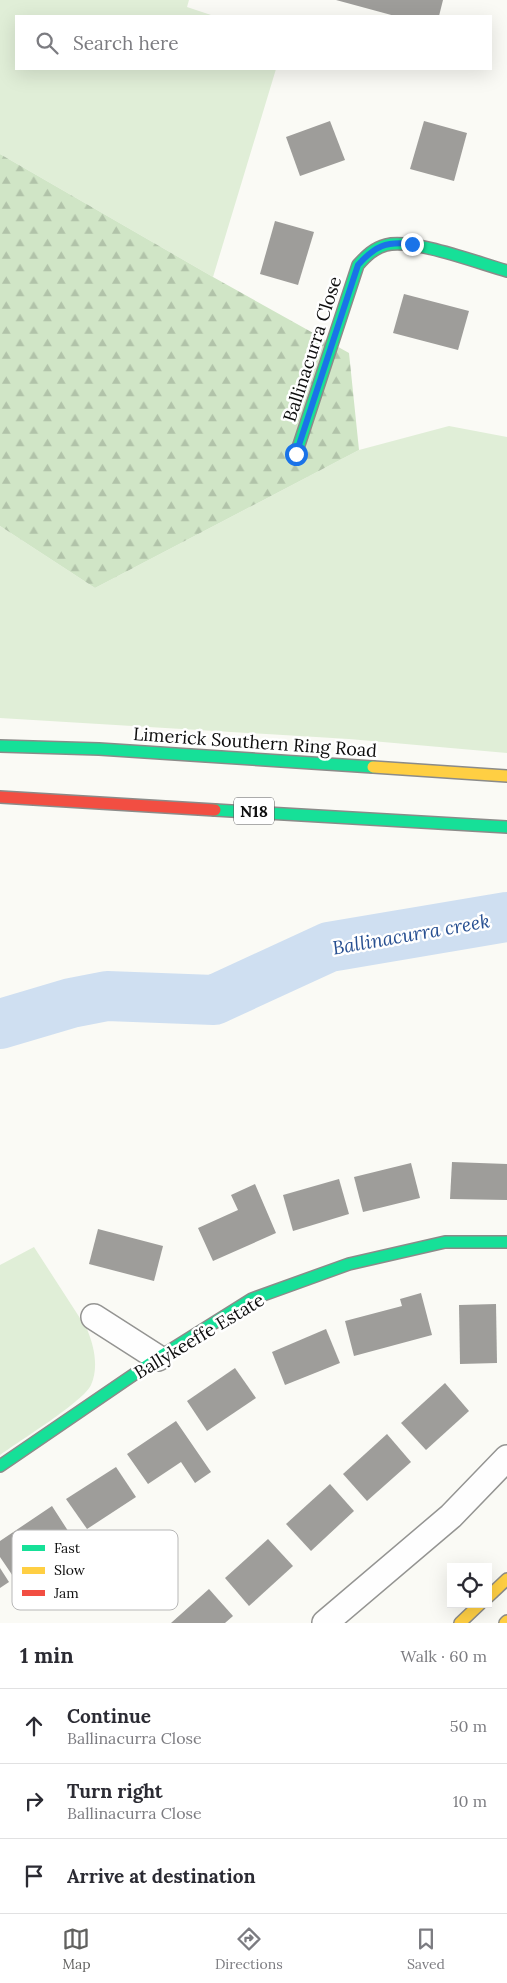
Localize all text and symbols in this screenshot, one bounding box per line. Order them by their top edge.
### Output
search box [15,15,492,70]
icon: search [33,29,61,57]
text: Search here [73,31,179,55]
route end [401,233,424,256]
street label: Ballinacurra Close [278,273,346,425]
route start [285,443,308,466]
street label: Limerick Southern Ring Road [132,722,378,762]
road number: N18 [234,798,274,824]
water label: Ballinacurra creek [330,908,492,960]
street label: Ballykeeffe Estate [130,1288,268,1384]
legend [12,1530,178,1610]
text: Fast [54,1539,81,1557]
text: Slow [54,1561,86,1579]
map controls [447,1563,492,1608]
button: locate [447,1563,492,1608]
text: Jam [53,1584,79,1602]
text: 1 min [20,1642,74,1669]
text: Walk · 60 m [400,1646,487,1666]
text: Continue [67,1704,151,1728]
icon: ahead [20,1712,48,1740]
text: 50 m [450,1716,487,1736]
text: Ballinacurra Close [67,1728,202,1748]
text: Turn right [67,1779,163,1803]
icon: right [20,1787,48,1815]
text: 10 m [453,1791,487,1811]
text: Ballinacurra Close [67,1803,202,1823]
icon: arrive [20,1862,48,1890]
text: Arrive at destination [67,1864,256,1888]
tab: Map [62,1925,91,1973]
tab: Directions [215,1925,283,1973]
tab: Saved [407,1925,445,1973]

